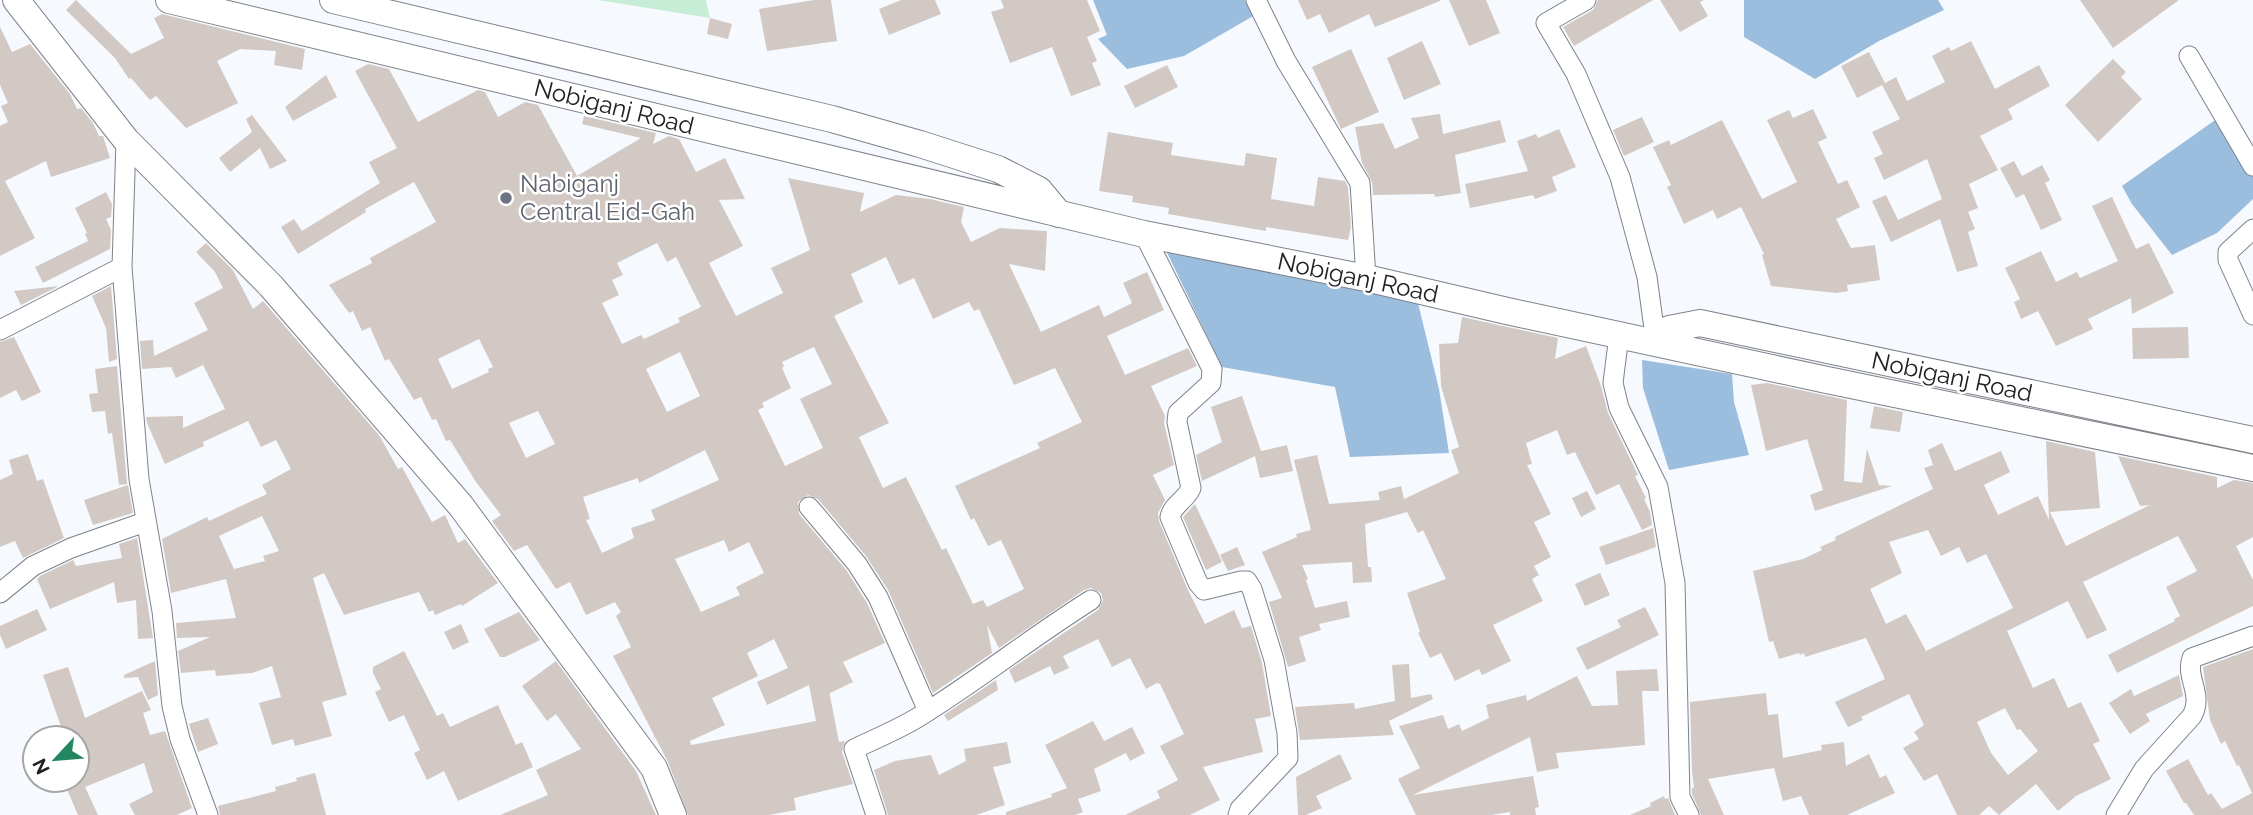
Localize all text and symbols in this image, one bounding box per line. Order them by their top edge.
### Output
street label: Nobiganj Road [531,73,697,140]
place label: Nabiganj Central Eid-Gah [520,169,695,226]
marker: Nabiganj Central Eid-Gah [498,190,514,206]
street label: Nobiganj Road [1275,246,1441,309]
street label: Nobiganj Road [1869,345,2035,408]
north arrow [21,724,91,794]
text: N [28,755,54,778]

